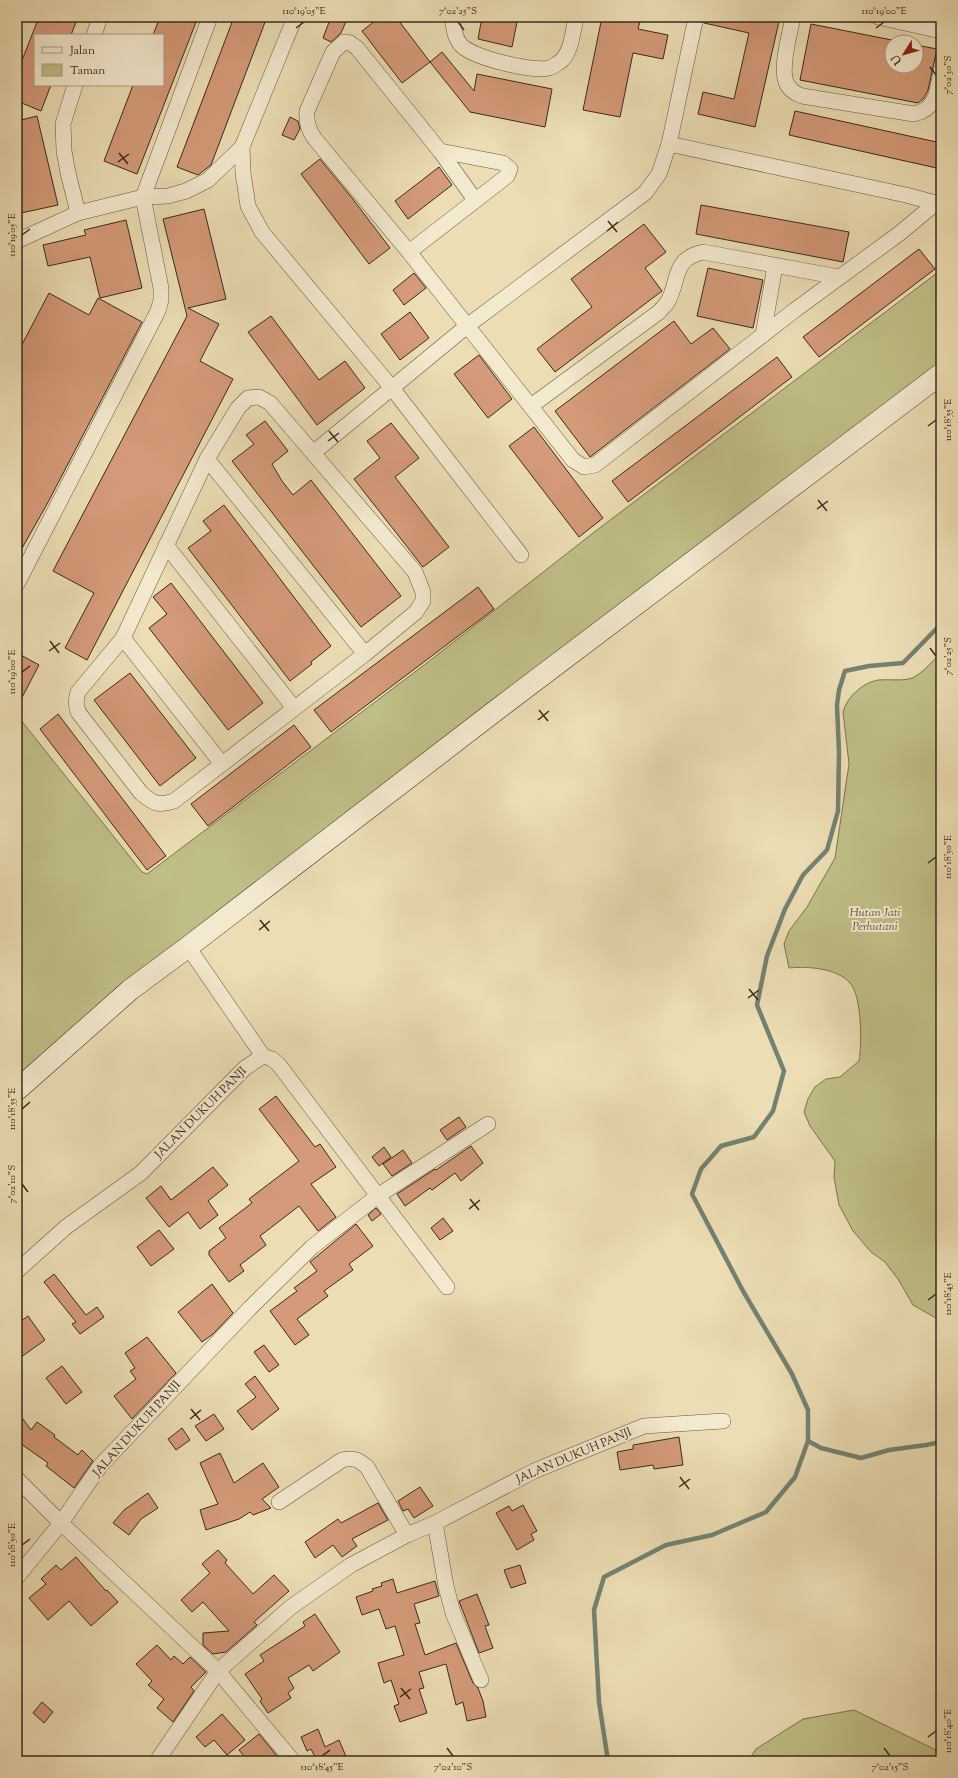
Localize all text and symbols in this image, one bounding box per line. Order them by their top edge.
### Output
text: 110°19'05"E [282,4,326,19]
text: 7°02'25"S [439,4,477,19]
text: 110°19'00"E [862,4,906,19]
legend [34,34,164,86]
north arrow [884,34,924,74]
text: Jalan [69,42,95,60]
text: U [888,51,907,69]
text: 7°02'30"S [941,56,956,94]
text: Taman [70,62,105,80]
text: 110°19'05"E [5,213,20,257]
text: 110°18'55"E [941,399,956,441]
text: 7°02'25"S [941,637,956,675]
text: 110°19'00"E [5,650,20,694]
text: 110°18'50"E [941,835,956,879]
park label: Hutan Jati Perhutani [849,904,901,936]
street label: JALAN DUKUH PANJI [150,1063,251,1164]
text: 110°18'55"E [5,1088,20,1130]
text: 7°02'10"S [5,1165,20,1203]
text: 110°18'45"E [941,1272,956,1316]
street label: JALAN DUKUH PANJI [88,1377,185,1482]
street label: JALAN DUKUH PANJI [512,1423,635,1489]
text: 110°18'50"E [5,1523,20,1567]
text: 110°18'40"E [941,1709,956,1753]
text: 110°18'45"E [300,1760,344,1775]
text: 7°02'10"S [434,1760,472,1775]
text: 7°02'15"S [872,1760,908,1775]

